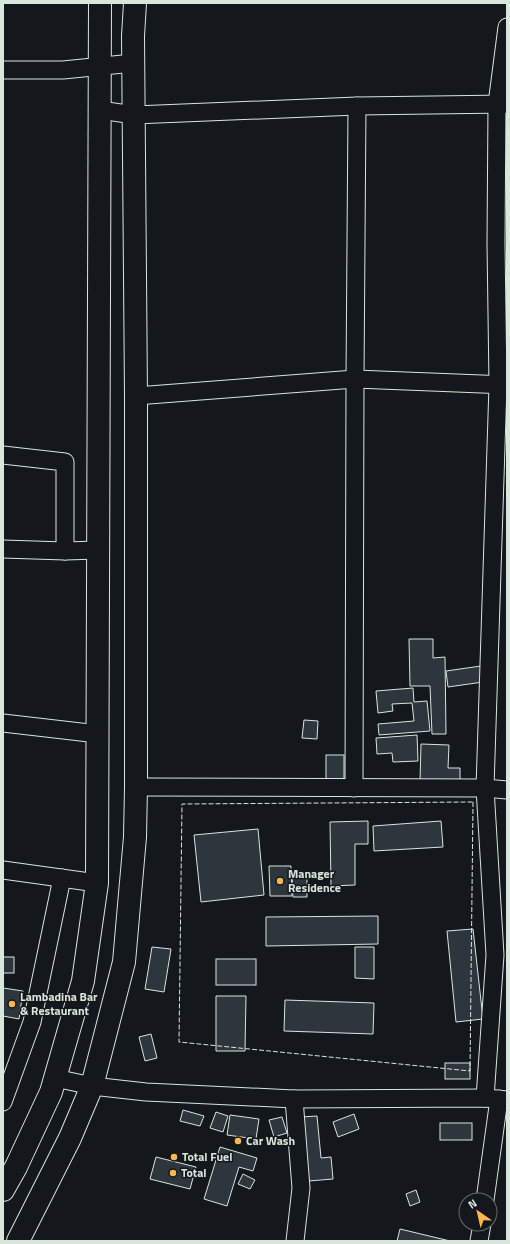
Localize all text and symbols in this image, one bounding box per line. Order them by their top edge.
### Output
place label: Manager Residence [288,864,341,897]
marker: Manager Residence [275,876,285,886]
place label: Lambadina Bar & Restaurant [20,987,98,1020]
marker: Lambadina Bar & Restaurant [7,999,17,1009]
place label: Car Wash [246,1131,295,1150]
marker: Car Wash [233,1136,243,1146]
place label: Total Fuel [182,1147,232,1166]
marker: Total Fuel [169,1152,179,1162]
place label: Total [181,1163,207,1182]
marker: Total [168,1168,178,1178]
north arrow [458,1192,498,1232]
text: N [465,1195,480,1212]

